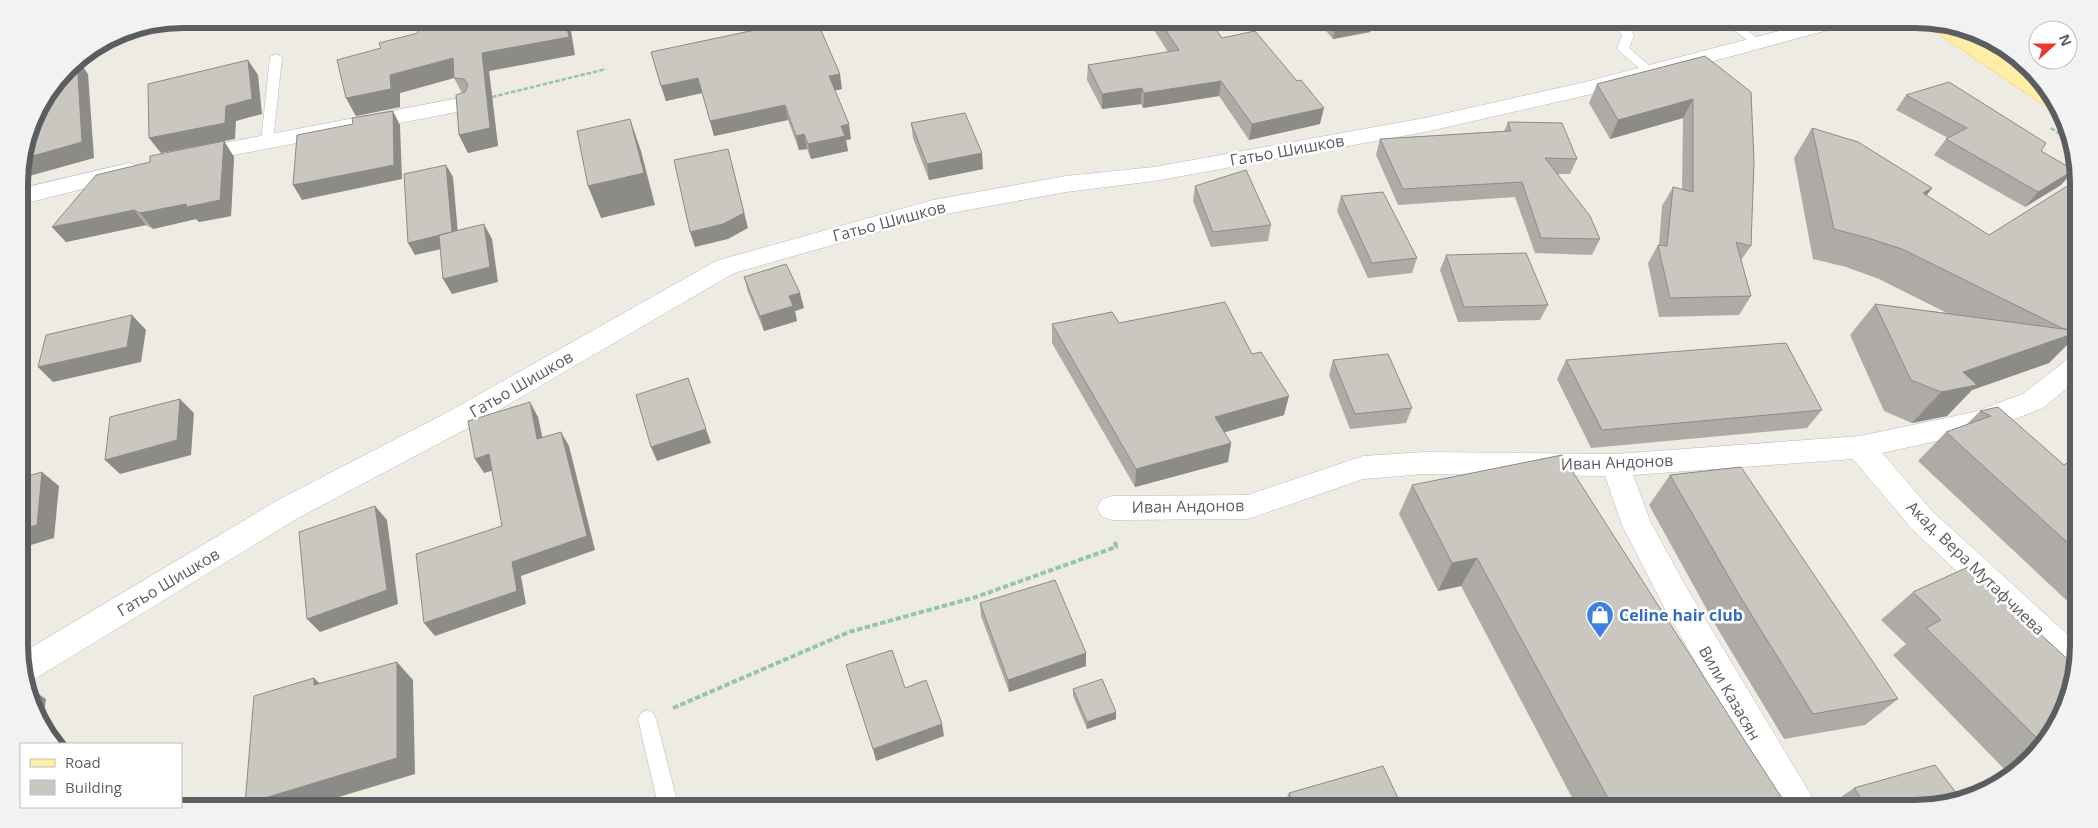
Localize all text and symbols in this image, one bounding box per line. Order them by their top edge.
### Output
north arrow [2028,20,2078,70]
text: N [2055,31,2077,49]
street label: Гатьо Шишков [1228,129,1346,171]
street label: Гатьо Шишков [830,195,948,247]
street label: Гатьо Шишков [465,345,577,423]
street label: Иван Андонов [1560,449,1674,475]
street label: Иван Андонов [1132,494,1244,518]
street label: Акад. Вера Мутафчиева [1902,496,2050,640]
street label: Гатьо Шишков [113,543,223,621]
shop icon: Celine hair club [1585,600,1615,639]
place label: Celine hair club [1619,604,1743,626]
street label: Вили Казасян [1694,642,1766,744]
legend [20,743,182,808]
text: Road [65,752,101,772]
text: Building [65,777,122,797]

